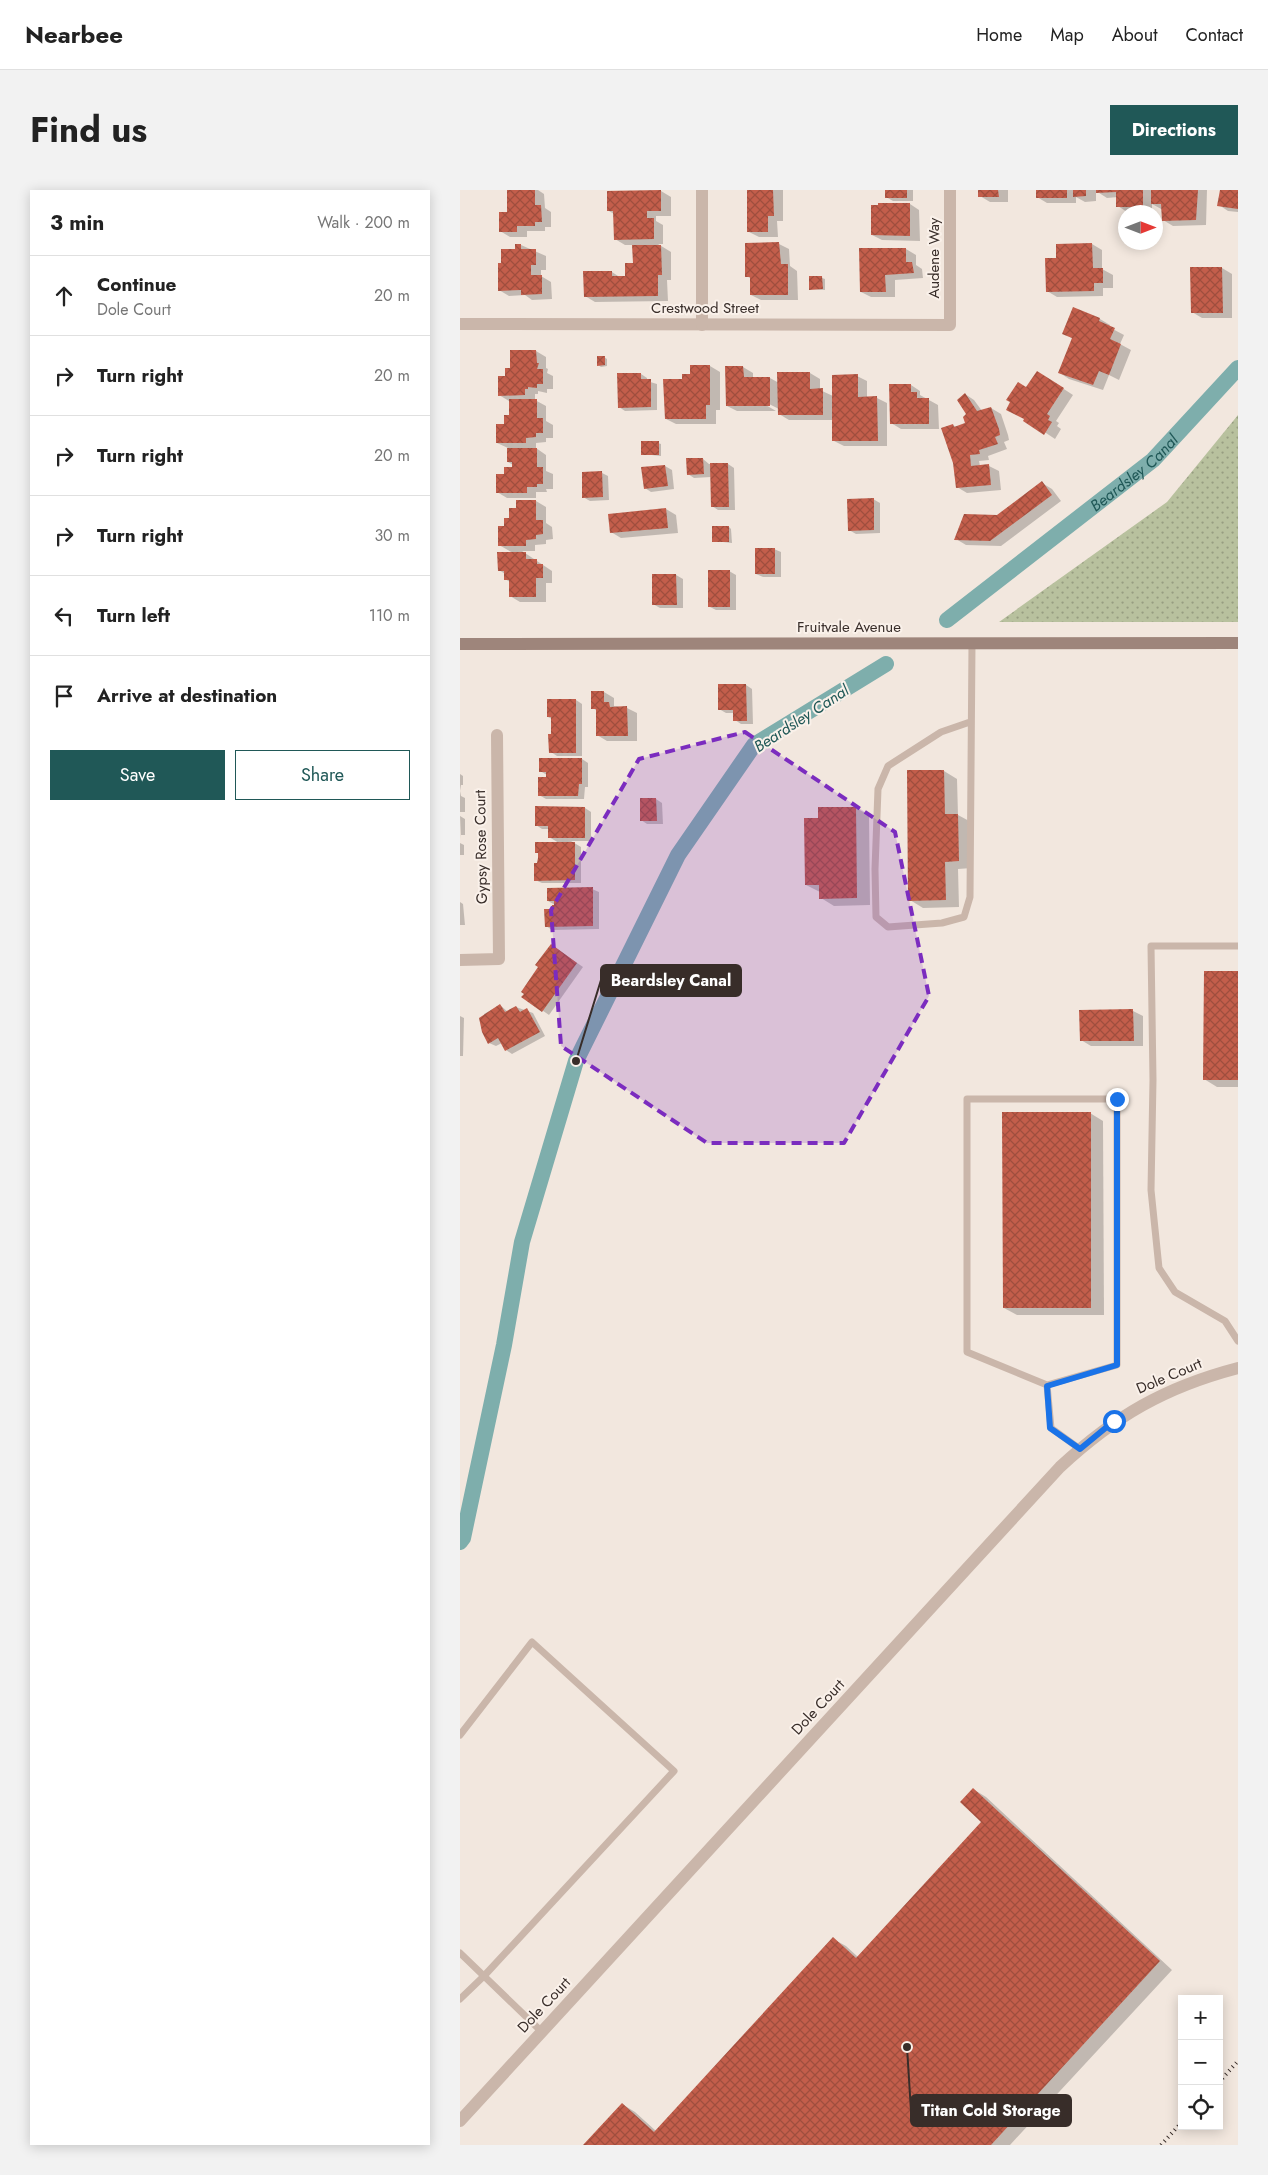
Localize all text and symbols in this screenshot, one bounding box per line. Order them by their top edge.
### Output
text: Nearbee [25,17,123,52]
text: Home [976,22,1022,48]
text: Map [1050,22,1084,48]
text: About [1112,22,1157,48]
text: Contact [1185,22,1243,48]
text: Find us [30,105,147,155]
button: Directions [1110,105,1238,155]
north arrow [1118,205,1163,250]
text: 3 min [50,208,104,238]
text: Walk · 200 m [317,211,410,234]
street label: Audene Way [923,217,945,298]
text: Continue [97,271,176,298]
icon: ahead [50,282,78,310]
text: 20 m [374,284,410,307]
street label: Crestwood Street [651,297,759,319]
text: Dole Court [97,298,171,321]
icon: right [50,362,78,390]
text: Turn right [97,362,183,389]
text: 20 m [374,364,410,387]
water label: Beardsley Canal [1085,428,1184,517]
icon: right [50,442,78,470]
text: Turn right [97,442,183,469]
text: 20 m [374,444,410,467]
icon: right [50,522,78,550]
text: Turn right [97,522,183,549]
text: 30 m [374,524,410,547]
icon: left [50,602,78,630]
text: Turn left [97,602,170,629]
text: 110 m [369,604,410,627]
street label: Fruitvale Avenue [797,616,901,638]
water label: Beardsley Canal [749,678,854,758]
icon: arrive [50,682,78,710]
text: Arrive at destination [97,682,277,709]
button: Save [50,750,225,800]
button: Share [235,750,410,800]
street label: Gypsy Rose Court [469,789,493,904]
callout: Beardsley Canal [601,965,741,996]
text: Beardsley Canal [611,969,731,992]
route end [1106,1088,1129,1111]
street label: Dole Court [1133,1352,1205,1400]
route start [1103,1410,1126,1433]
street label: Dole Court [786,1674,850,1740]
street label: Dole Court [512,1972,576,2038]
map controls [1178,1995,1223,2130]
button: + [1178,1995,1223,2040]
button: − [1178,2040,1223,2085]
button: locate [1178,2085,1223,2130]
callout: Titan Cold Storage [911,2095,1071,2126]
text: Titan Cold Storage [921,2099,1061,2122]

